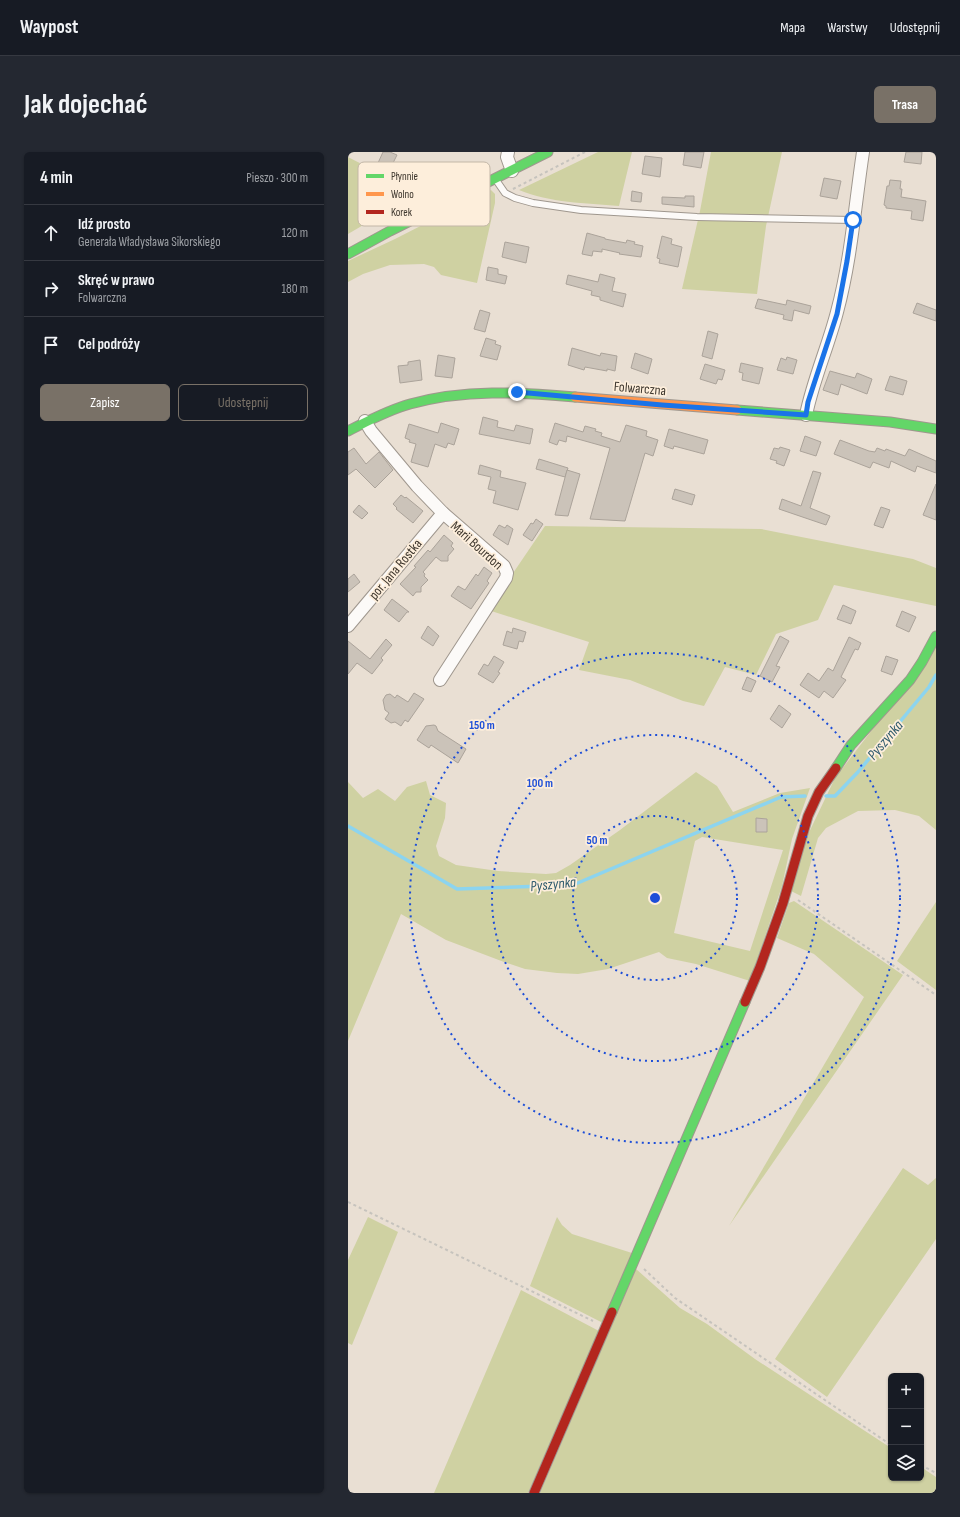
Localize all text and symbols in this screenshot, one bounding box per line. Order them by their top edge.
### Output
text: Waypost [20,16,78,39]
text: Mapa [780,19,805,36]
text: Warstwy [827,19,868,36]
text: Udostępnij [890,19,940,36]
button: Trasa [874,86,936,123]
text: Jak dojechać [24,88,147,121]
legend [358,162,490,226]
text: 4 min [40,168,73,188]
text: Pieszo · 300 m [246,170,308,186]
text: Płynnie [391,170,418,183]
text: Wolno [391,188,414,201]
text: Korek [391,206,413,219]
route start [844,211,862,229]
text: Idź prosto [78,215,131,234]
icon: ahead [40,222,62,244]
text: 120 m [282,225,308,241]
text: Generała Władysława Sikorskiego [78,234,221,250]
text: Skręć w prawo [78,271,155,290]
icon: right [40,278,62,300]
text: 180 m [282,281,308,297]
text: Folwarczna [78,290,127,306]
icon: arrive [40,334,62,356]
text: Cel podróży [78,335,140,354]
street label: Folwarczna [613,378,667,399]
route end [508,383,526,401]
button: Zapisz [40,384,170,421]
button: Udostępnij [178,384,308,421]
street label: Marii Bourdon [447,517,506,573]
street label: por. Jana Rostka [365,536,426,603]
water label: Pyszynka [863,717,907,764]
text: 150 m [469,718,495,733]
text: 100 m [527,776,553,791]
text: 50 m [587,833,607,848]
water label: Pyszynka [529,873,577,896]
centre of rings [648,891,662,905]
map controls [888,1373,924,1481]
button: + [888,1373,924,1409]
button: − [888,1409,924,1445]
button: layers [888,1445,924,1481]

